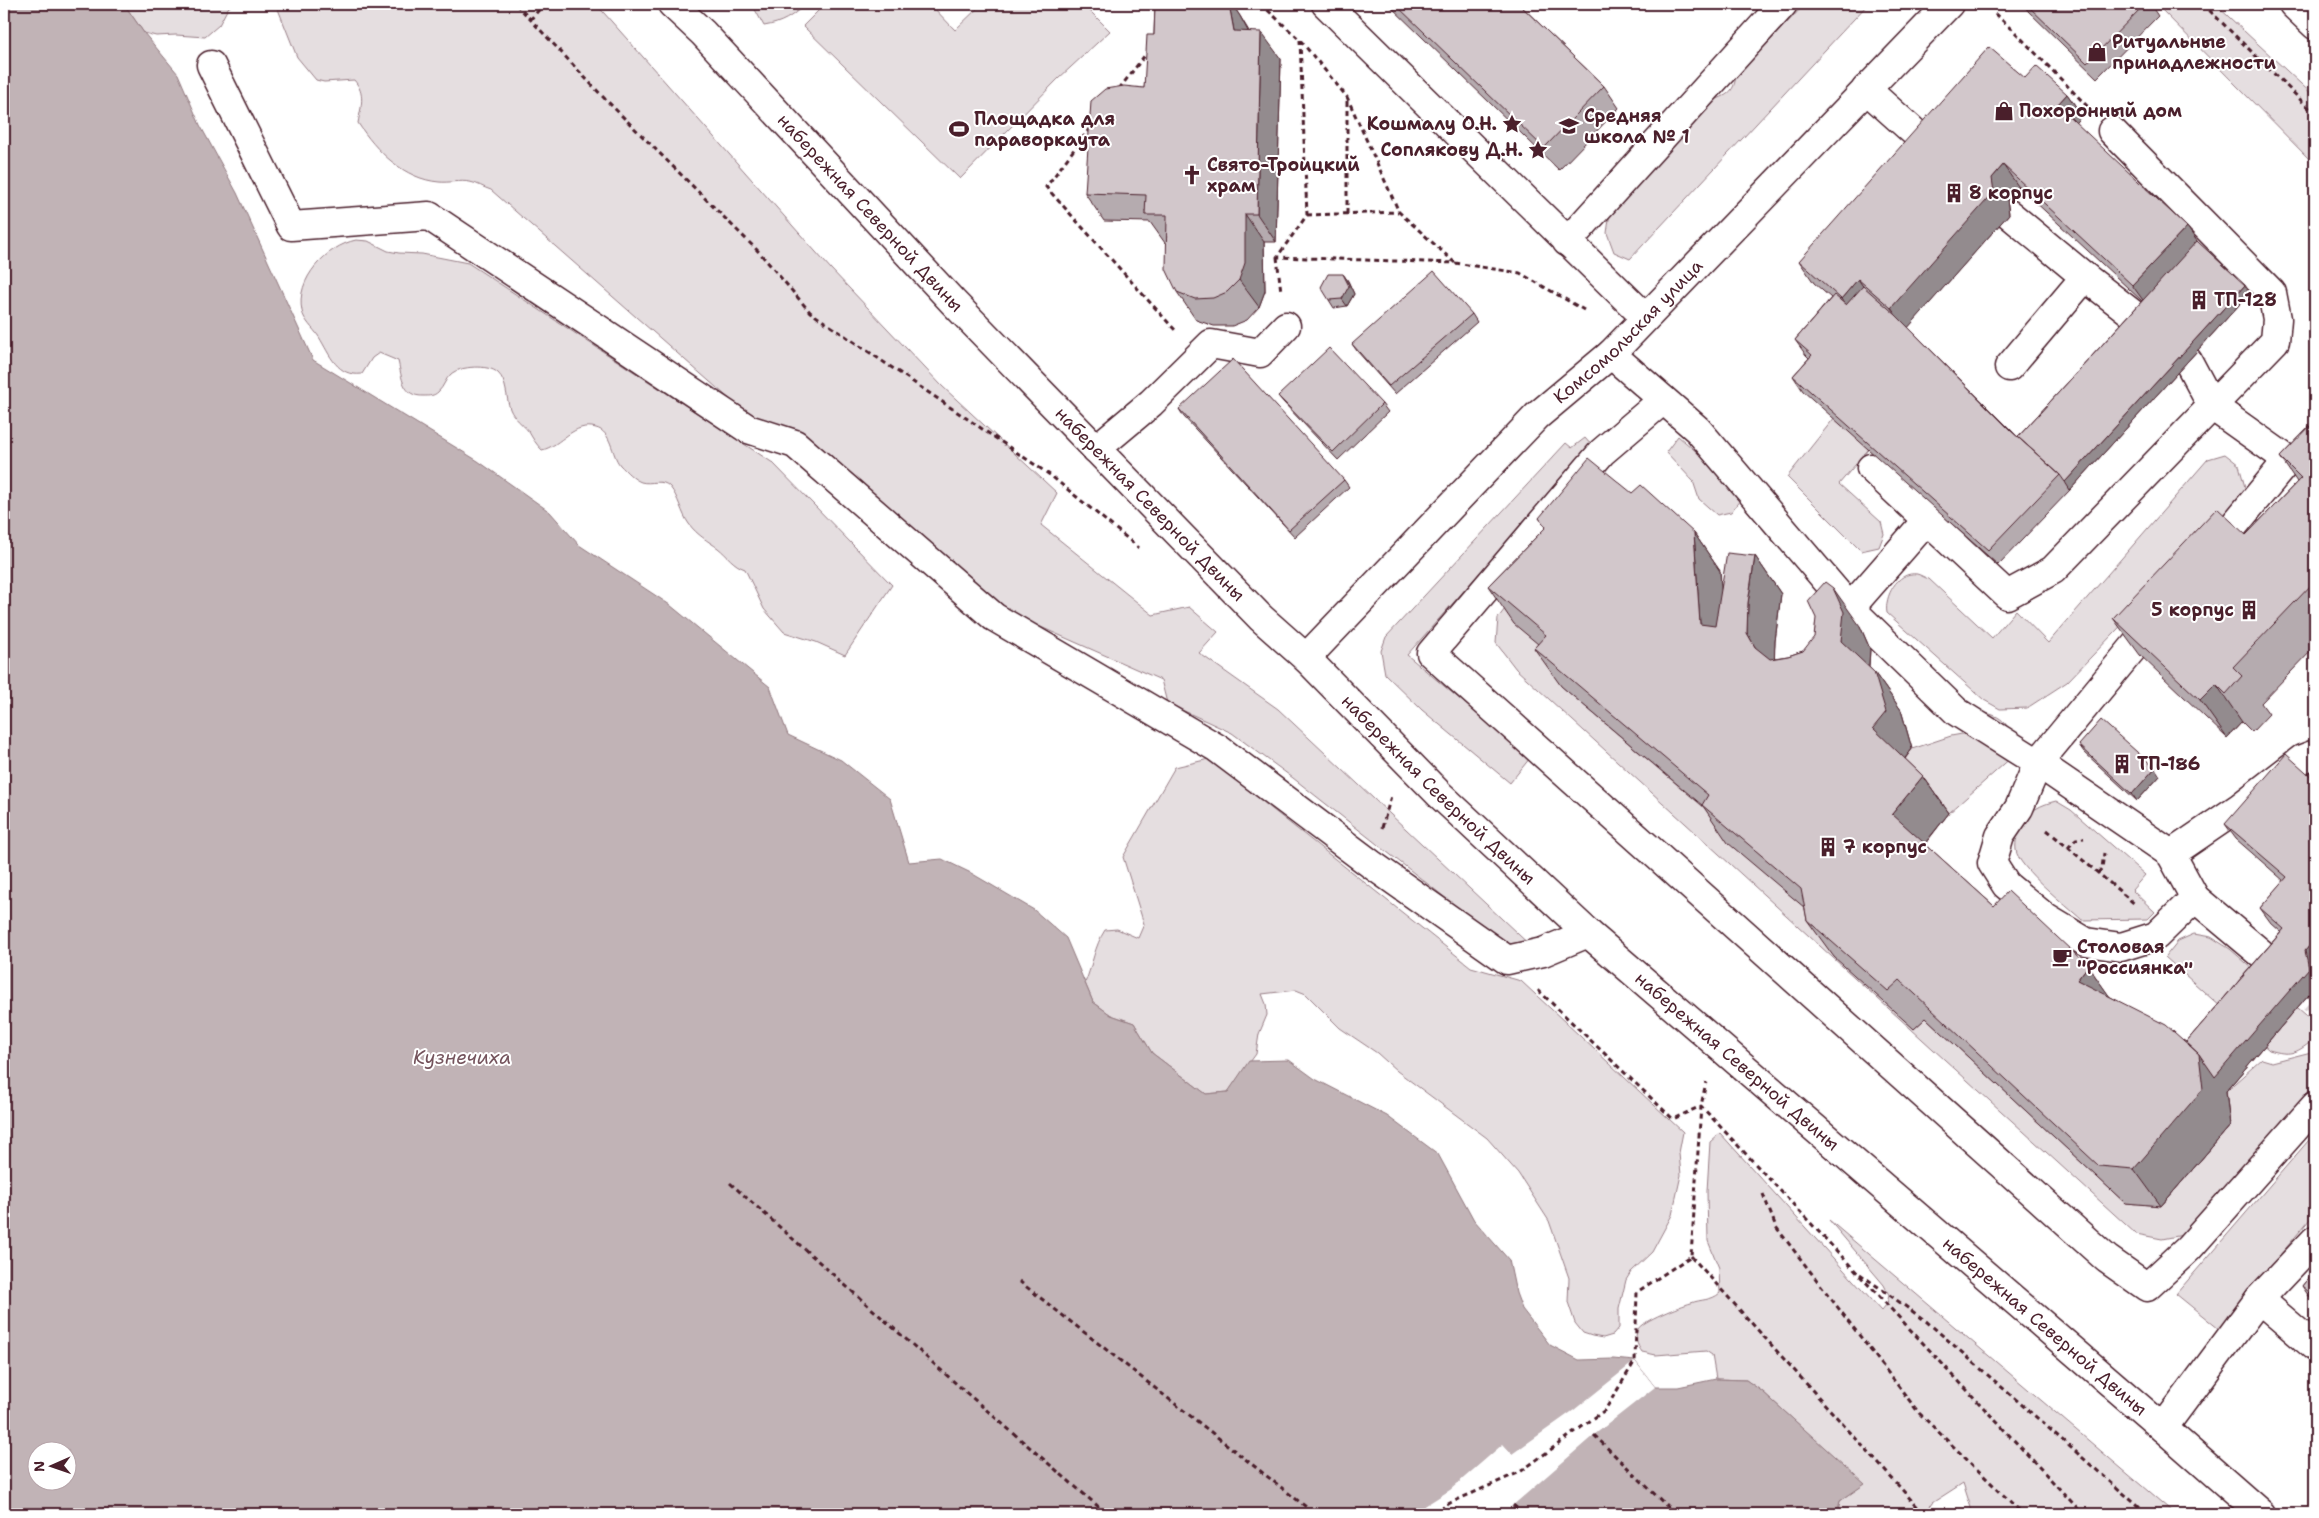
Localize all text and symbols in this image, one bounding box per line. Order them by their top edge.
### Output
place label: Ритуальные принадлежности [2112,30,2276,75]
shop icon: Ритуальные принадлежности [2086,41,2108,63]
place label: Похоронный дом [2019,99,2182,123]
shop icon: Похоронный дом [1993,100,2015,122]
place label: Средняя школа № 1 [1584,104,1690,149]
place label: Площадка для параворкаута [974,107,1115,152]
street label: набережная Северной Двины [772,109,968,317]
place label: Кошмалу О.Н. [1367,112,1497,136]
place icon: Кошмалу О.Н. [1501,113,1523,135]
school or university icon: Средняя школа № 1 [1558,115,1580,137]
sports icon: Площадка для параворкаута [948,118,970,140]
place label: Соплякову Д.Н. [1380,138,1523,162]
place icon: Соплякову Д.Н. [1527,139,1549,161]
place label: Свято-Троицкий храм [1207,153,1360,198]
church icon: Свято-Троицкий храм [1181,164,1203,186]
place label: 8 корпус [1969,181,2053,205]
building icon: 8 корпус [1943,182,1965,204]
street label: Комсомольская улица [1549,254,1708,409]
place label: ТП-128 [2214,288,2277,312]
building icon: ТП-128 [2188,289,2210,311]
street label: набережная Северной Двины [1050,402,1250,607]
place label: 5 корпус [2151,598,2234,622]
building icon: 5 корпус [2238,599,2260,621]
street label: набережная Северной Двины [1336,689,1541,890]
place label: ТП-186 [2137,752,2200,776]
building icon: ТП-186 [2111,753,2133,775]
place label: 7 корпус [1843,835,1927,859]
building icon: 7 корпус [1817,836,1839,858]
place label: Столовая "Россиянка" [2077,935,2193,980]
cafe icon: Столовая "Россиянка" [2051,946,2073,968]
street label: набережная Северной Двины [1630,967,1844,1156]
water label: Кузнечиха [413,1045,511,1070]
street label: набережная Северной Двины [1938,1232,2152,1421]
north arrow [28,1440,78,1490]
text: N [30,1461,48,1472]

